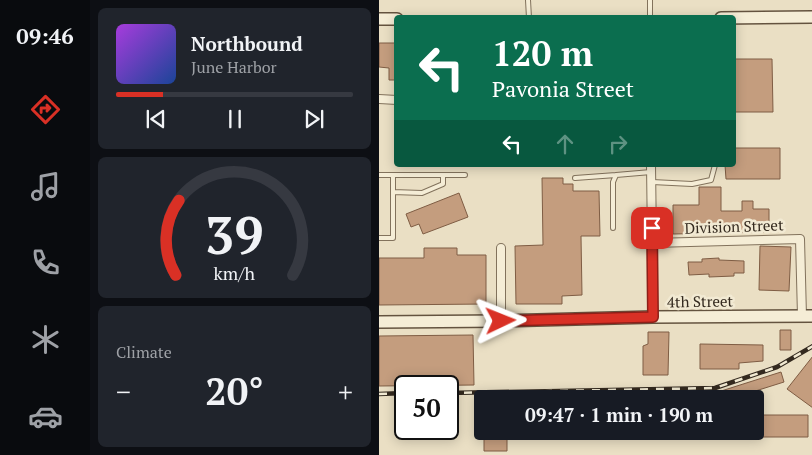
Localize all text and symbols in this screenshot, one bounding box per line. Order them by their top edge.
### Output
text: 09:46 [16,21,74,50]
text: 120 m [492,30,593,76]
text: Northbound [191,31,303,56]
icon: left [409,35,474,100]
text: June Harbor [191,56,277,78]
text: Pavonia Street [492,74,634,103]
icon: directions [28,92,63,127]
icon: previous [142,105,170,133]
icon: pause [221,105,249,133]
icon: next [300,105,328,133]
icon: left [498,130,526,158]
icon: ahead [551,130,579,158]
icon: right [604,130,632,158]
icon: music [28,169,63,204]
text: 39 [205,200,264,269]
pin [631,207,673,249]
icon: arrive [638,214,666,242]
street label: Division Street [684,214,784,238]
icon: phone [28,245,63,280]
text: km/h [214,261,256,285]
street label: 4th Street [667,290,734,312]
position arrow [474,294,526,346]
icon: climate [28,322,63,357]
text: Climate [116,341,172,363]
text: 20° [205,366,264,416]
text: − [116,373,131,410]
text: + [338,373,353,410]
speed limit sign: 50 [394,375,459,440]
icon: car [28,399,63,434]
text: 09:47 · 1 min · 190 m [525,402,713,427]

